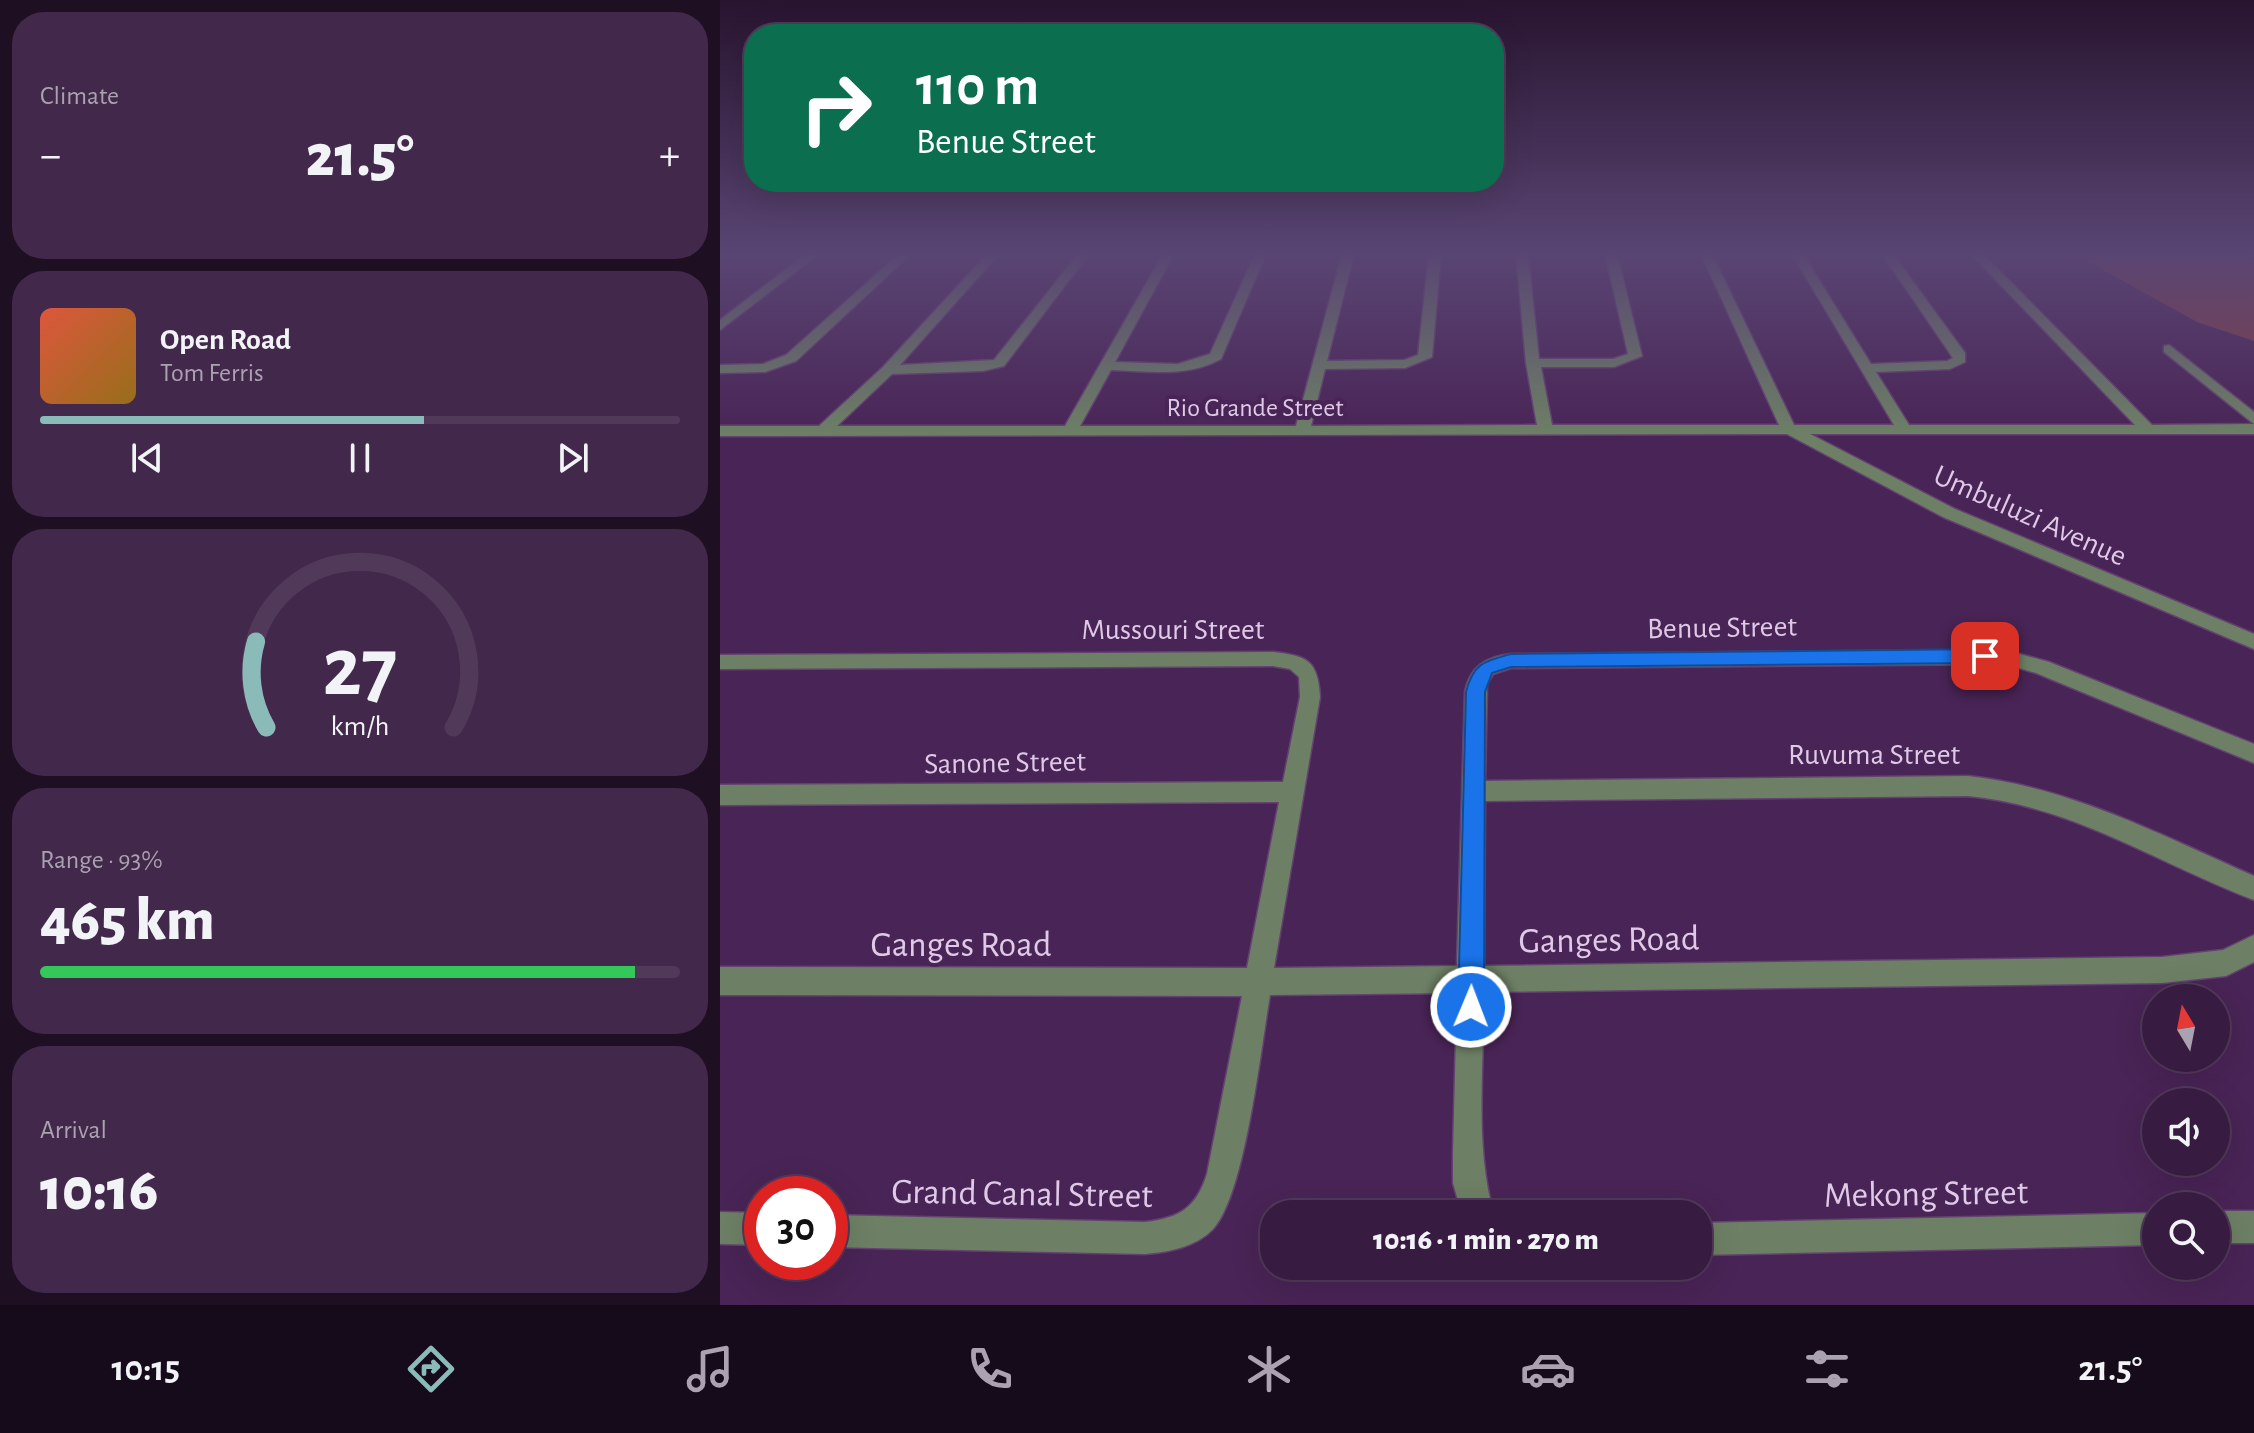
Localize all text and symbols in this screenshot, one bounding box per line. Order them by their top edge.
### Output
icon: right [784,56,888,160]
text: 110 m [916,59,1039,115]
text: Climate [40,83,119,109]
text: Benue Street [916,124,1096,160]
text: 21.5° [306,127,414,187]
text: − [40,134,61,178]
text: + [659,134,680,178]
text: Open Road [160,325,291,355]
text: Tom Ferris [160,360,264,386]
street label: Rio Grande Street [1166,395,1344,421]
icon: previous [125,436,169,480]
icon: pause [338,436,382,480]
icon: next [551,436,595,480]
street label: Umbuluzi Avenue [1929,460,2131,572]
street label: Benue Street [1647,612,1798,644]
street label: Mussouri Street [1082,615,1265,645]
pin [1951,622,2019,690]
text: 27 [322,627,398,711]
icon: arrive [1963,634,2007,678]
text: km/h [331,713,389,742]
street label: Ruvuma Street [1788,740,1960,770]
street label: Sanone Street [924,747,1087,779]
text: Range · 93% [40,847,163,873]
text: 465 km [40,891,215,951]
street label: Ganges Road [1518,920,1700,960]
street label: Ganges Road [870,927,1052,963]
position arrow [1429,965,1513,1049]
north arrow [2142,984,2230,1072]
map controls [2142,984,2230,1280]
button: sound [2142,1088,2230,1176]
text: Arrival [40,1117,107,1143]
text: 10:16 [40,1161,158,1221]
street label: Grand Canal Street [891,1174,1153,1214]
street label: Mekong Street [1824,1174,2029,1214]
speed limit sign: 30 [744,1176,848,1280]
button: search [2142,1192,2230,1280]
text: 10:16 · 1 min · 270 m [1373,1225,1599,1255]
icon: directions [403,1341,459,1397]
icon: music [682,1341,738,1397]
icon: phone [962,1341,1018,1397]
icon: climate [1241,1341,1297,1397]
icon: car [1520,1341,1576,1397]
icon: filters [1799,1341,1855,1397]
text: 10:15 [112,1351,180,1387]
text: 21.5° [2078,1351,2142,1387]

